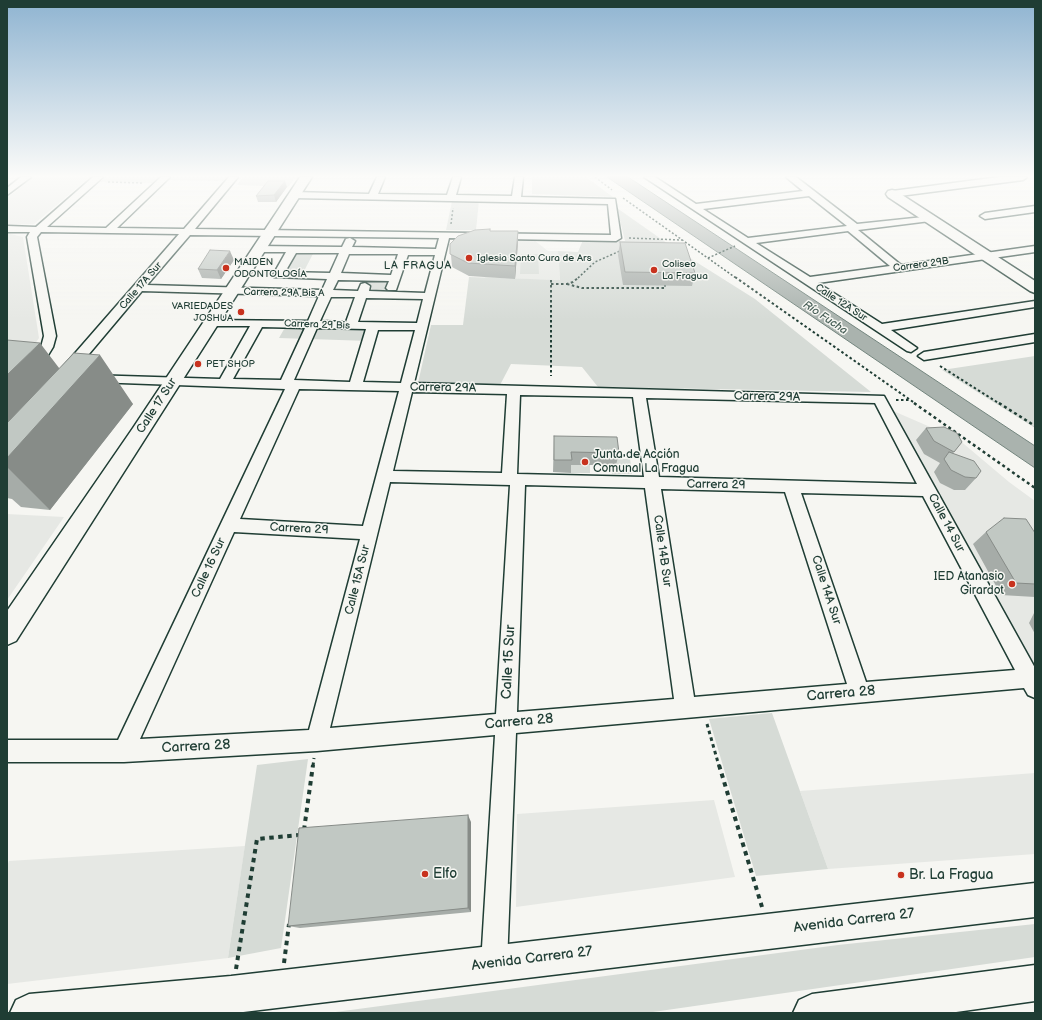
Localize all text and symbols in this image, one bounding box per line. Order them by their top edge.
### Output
place label: Iglesia Santo Cura de Ars [477,252,592,264]
marker: Iglesia Santo Cura de Ars [464,253,474,263]
street label: Carrera 29B [892,255,950,275]
place label: MAIDEN ODONTOLOGÍA [234,256,307,280]
place label: Coliseo La Fragua [662,258,708,282]
district label: LA FRAGUA [384,259,452,273]
street label: Calle 17A Sur [117,260,165,312]
marker: MAIDEN ODONTOLOGÍA [221,263,231,273]
marker: Coliseo La Fragua [649,265,659,275]
street label: Calle 12A Sur [813,282,869,324]
street label: Carrera 29A Bis A [243,286,325,300]
water label: Río Fucha [800,298,850,338]
place label: VARIEDADES JOSHUA [172,300,233,324]
marker: VARIEDADES JOSHUA [236,307,246,317]
street label: Carrera 29 Bis [284,318,350,332]
place label: PET SHOP [206,358,255,370]
marker: PET SHOP [193,359,203,369]
street label: Calle 17 Sur [134,376,180,436]
street label: Carrera 29A [410,380,476,396]
street label: Carrera 29A [734,389,800,405]
place label: Junta de Acción Comunal La Fragua [593,448,699,476]
marker: Junta de Acción Comunal La Fragua [580,457,590,467]
street label: Carrera 29 [686,477,746,493]
street label: Calle 14 Sur [925,491,967,555]
street label: Calle 14B Sur [650,514,674,588]
street label: Carrera 29 [269,520,329,538]
street label: Calle 16 Sur [189,536,229,600]
street label: Calle 15A Sur [342,544,374,616]
street label: Calle 14A Sur [808,554,844,626]
place label: IED Atanasio Girardot [934,570,1004,598]
marker: IED Atanasio Girardot [1007,579,1017,589]
street label: Calle 15 Sur [499,624,519,700]
street label: Carrera 28 [806,683,876,705]
street label: Carrera 28 [484,711,554,733]
street label: Carrera 28 [161,737,231,757]
place label: Elfo [433,866,457,882]
place label: Br. La Fragua [909,867,994,883]
marker: Elfo [420,869,430,879]
marker: Br. La Fragua [896,870,906,880]
street label: Avenida Carrera 27 [793,905,915,937]
street label: Avenida Carrera 27 [471,943,593,975]

